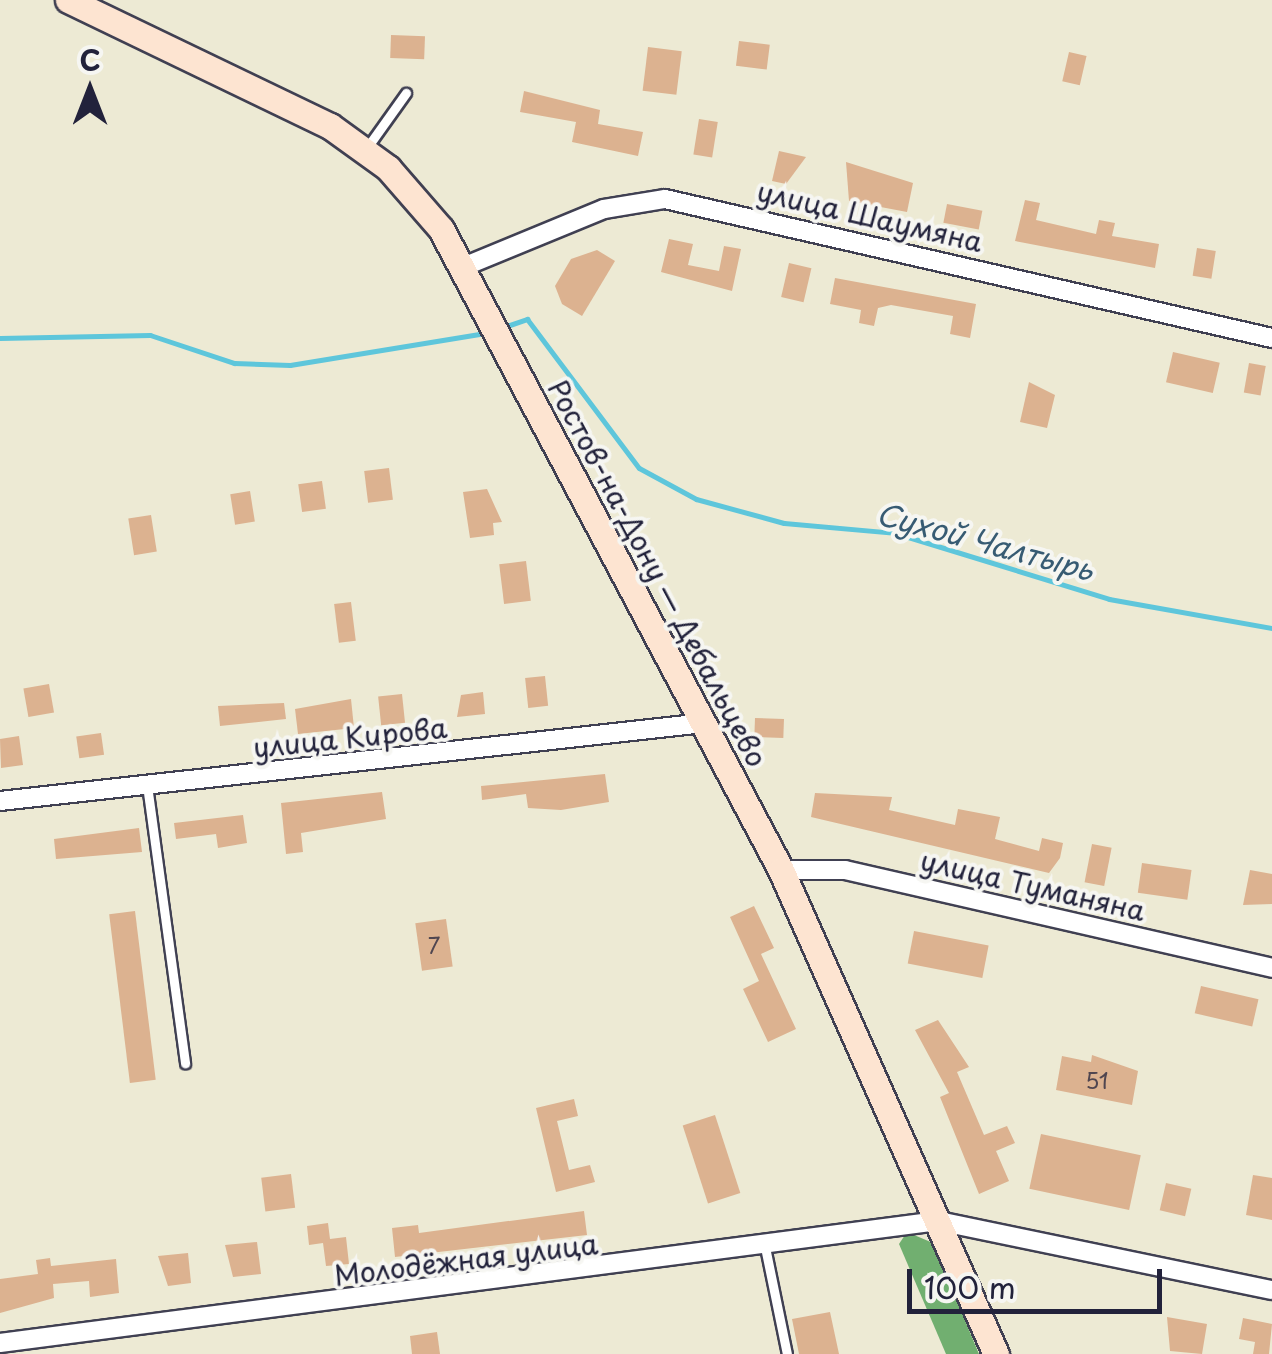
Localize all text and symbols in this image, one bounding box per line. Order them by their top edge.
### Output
text: С [79,38,101,81]
north arrow [40,40,140,140]
street label: улица Шаумяна [754,174,986,258]
street label: Ростов-на-Дону — Дебальцево [541,373,775,773]
water label: Сухой Чалтырь [873,495,1097,587]
street label: улица Кирова [251,710,449,764]
street label: улица Туманяна [917,843,1149,927]
house number: 7 [428,932,440,958]
house number: 51 [1085,1067,1109,1093]
street label: Молодёжная улица [331,1226,601,1292]
scale bar [912,1249,1167,1311]
text: 100 m [924,1264,1016,1309]

